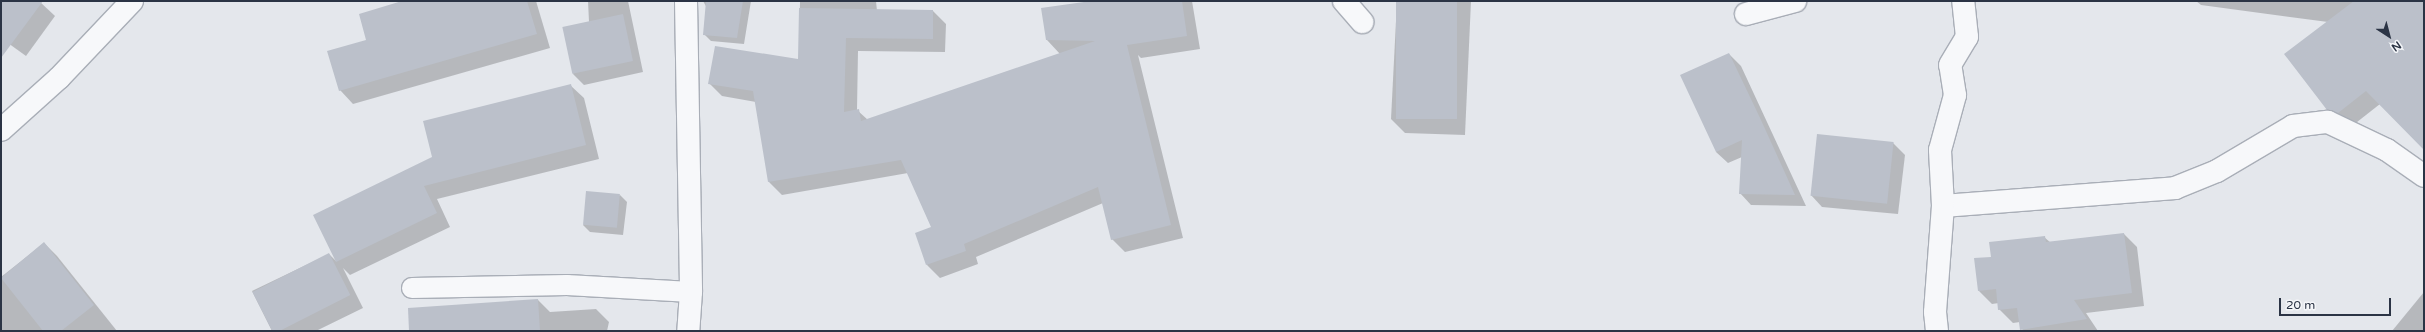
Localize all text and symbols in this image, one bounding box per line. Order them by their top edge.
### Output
north arrow [2369,16,2409,56]
text: N [2389,38,2404,54]
scale bar [2281,290,2393,316]
text: 20 m [2286,298,2315,312]

